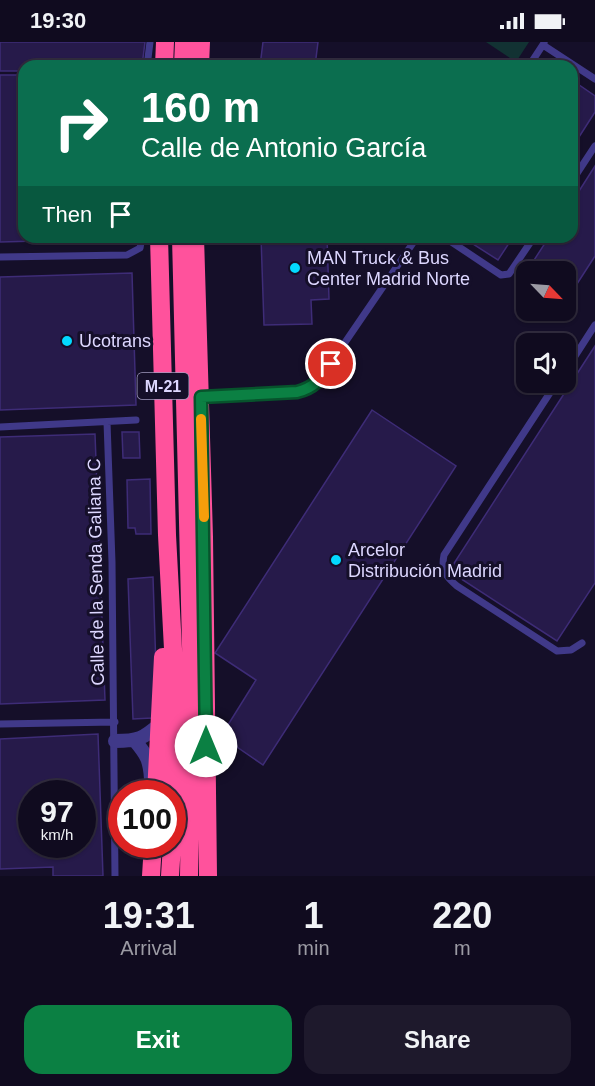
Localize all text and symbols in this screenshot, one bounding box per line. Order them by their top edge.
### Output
text: 19:30 [30,8,86,33]
icon: right [42,84,120,162]
text: 160 m [141,84,260,131]
text: Calle de Antonio García [141,133,426,163]
icon: arrive [104,198,137,231]
text: Then [42,202,92,227]
place label: MAN Truck & Bus Center Madrid Norte [307,248,470,289]
marker: MAN Truck & Bus Center Madrid Norte [288,261,302,275]
north arrow [516,261,576,321]
map controls [516,261,576,393]
place label: Ucotrans [79,331,151,351]
button: sound [516,333,576,393]
marker: Ucotrans [60,334,74,348]
pin [305,338,356,389]
icon: arrive [314,347,347,380]
road number: M-21 [138,373,188,399]
street label: Calle de la Senda Galiana C [84,458,108,686]
place label: Arcelor Distribución Madrid [348,540,502,581]
marker: Arcelor Distribución Madrid [329,553,343,567]
position arrow [174,714,238,778]
speed limit sign: 100 [108,780,186,858]
text: 97 [40,795,74,828]
text: km/h [41,826,73,843]
text: 19:31 [103,895,195,936]
text: 1 [303,895,323,936]
text: 220 [432,895,492,936]
text: Arrival [120,937,177,959]
text: min [297,937,330,959]
text: m [454,937,471,959]
button: Exit [24,1005,292,1074]
button: Share [304,1005,571,1074]

